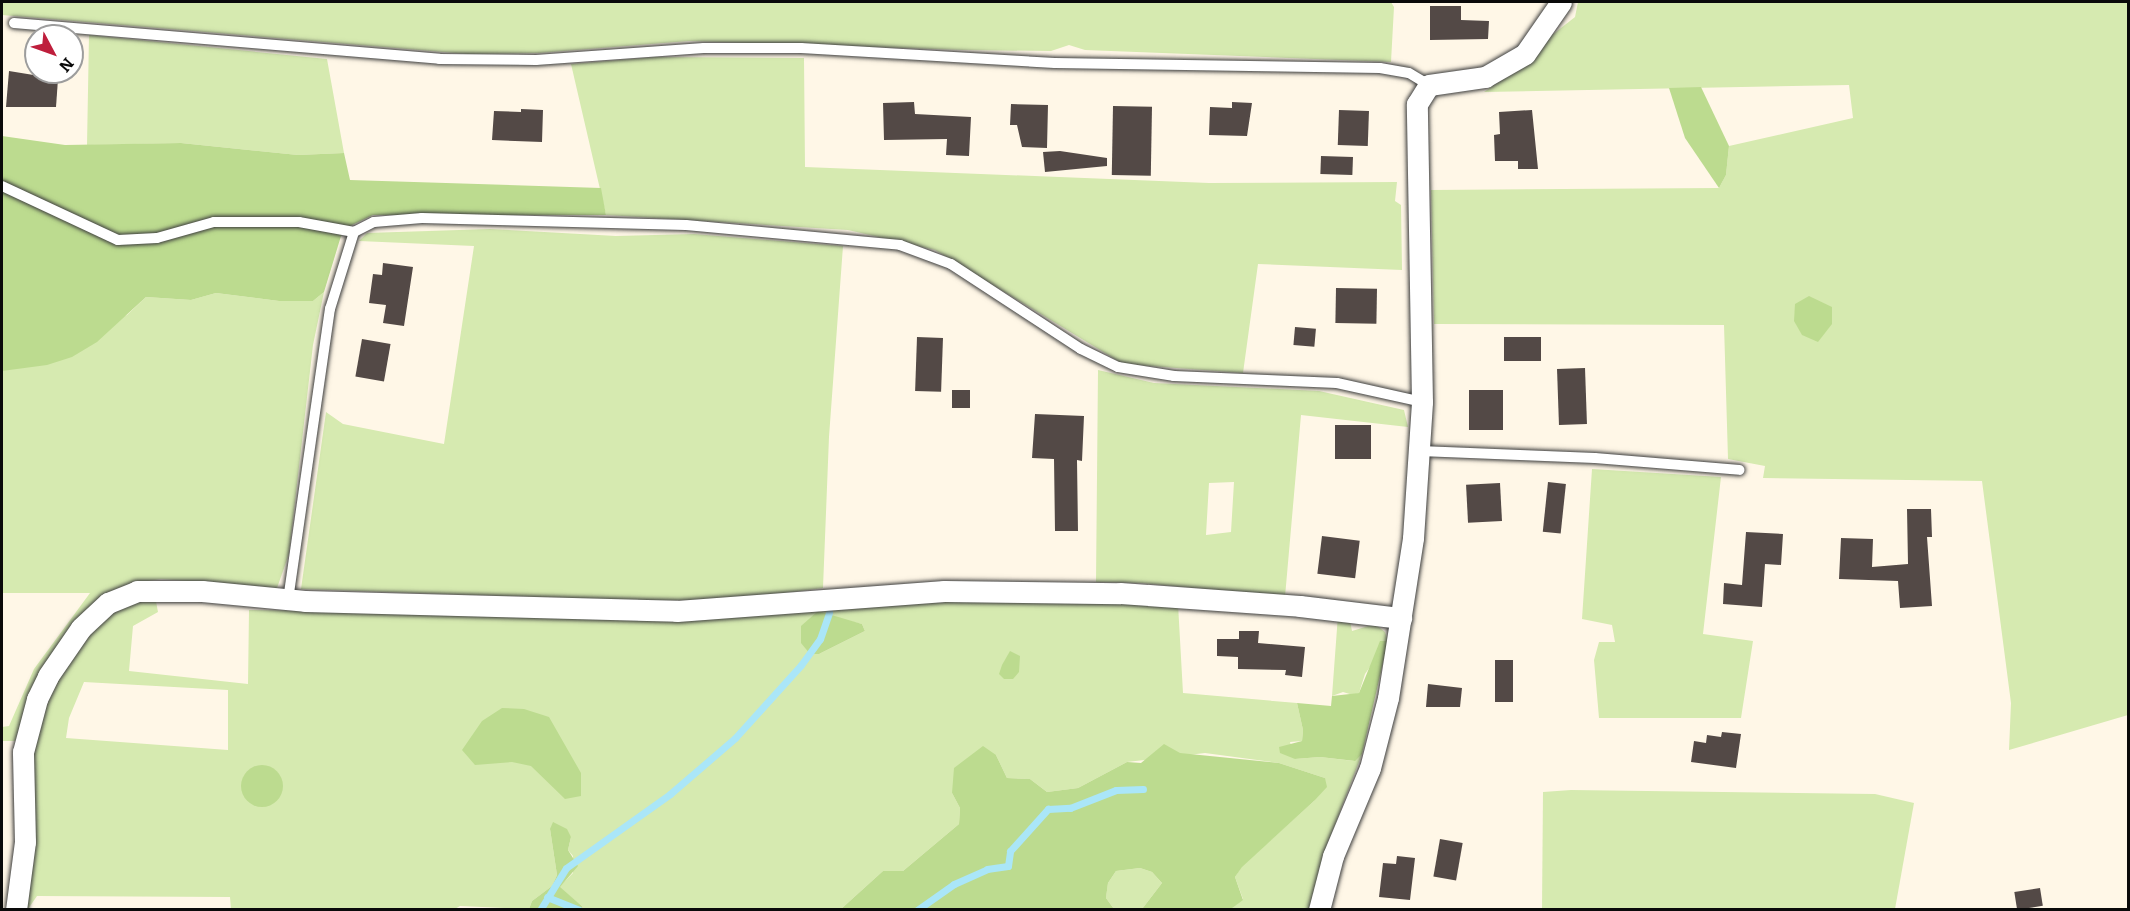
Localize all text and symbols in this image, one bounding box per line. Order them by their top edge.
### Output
north arrow [24,24,84,84]
text: N [55,54,78,76]

